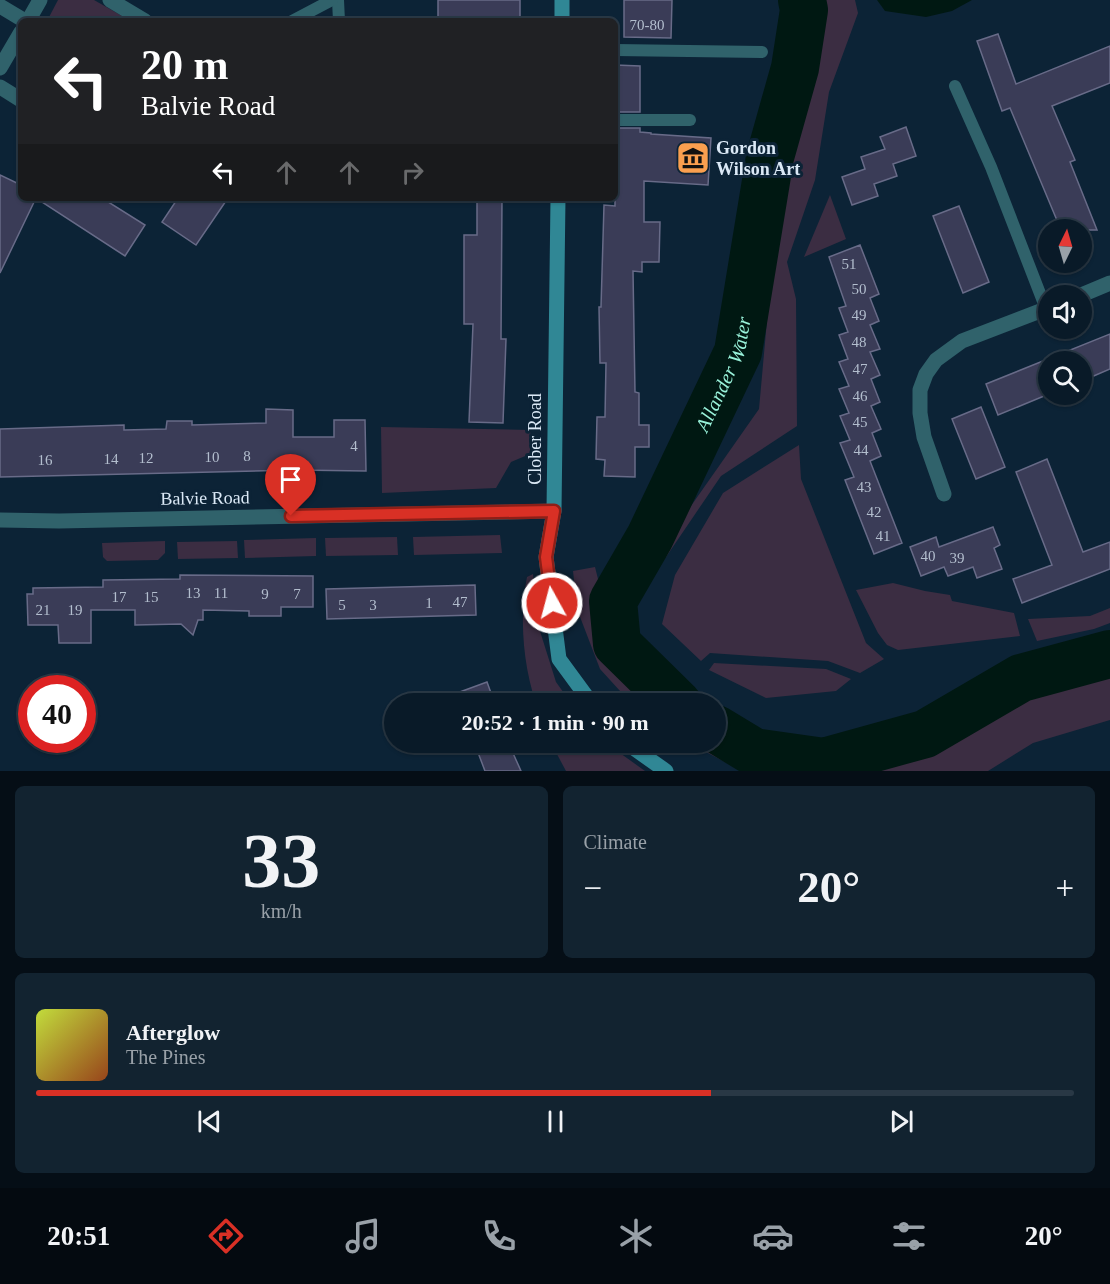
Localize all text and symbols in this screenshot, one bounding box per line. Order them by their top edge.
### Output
house number: 70-80 [630,17,665,33]
icon: left [42,42,120,120]
text: 20 m [141,42,229,88]
text: Balvie Road [141,91,275,121]
place label: Gordon Wilson Art [716,138,800,179]
museum icon: Gordon Wilson Art [675,140,711,176]
icon: left [207,156,240,189]
icon: ahead [270,156,303,189]
icon: ahead [333,156,366,189]
icon: right [396,156,429,189]
north arrow [1038,219,1092,273]
map controls [1038,219,1092,405]
house number: 51 [842,256,857,272]
house number: 50 [852,281,867,297]
button: sound [1038,285,1092,339]
house number: 49 [852,307,867,323]
water label: Allander Water [690,315,755,437]
house number: 48 [852,334,867,350]
button: search [1038,351,1092,405]
house number: 47 [853,361,868,377]
house number: 46 [853,388,868,404]
street label: Clober Road [525,393,545,485]
house number: 45 [853,414,868,430]
house number: 4 [350,438,358,454]
house number: 44 [854,442,869,458]
house number: 8 [243,448,251,464]
house number: 10 [205,449,220,465]
house number: 12 [139,450,154,466]
house number: 14 [104,451,119,467]
house number: 16 [38,452,53,468]
pin [265,454,316,516]
icon: arrive [274,463,307,496]
house number: 43 [857,479,872,495]
street label: Balvie Road [160,487,250,509]
house number: 42 [867,504,882,520]
house number: 41 [876,528,891,544]
house number: 40 [921,548,936,564]
house number: 39 [950,550,965,566]
position arrow [520,571,584,635]
house number: 13 [186,585,201,601]
house number: 11 [214,585,228,601]
house number: 9 [261,586,269,602]
house number: 7 [293,586,301,602]
house number: 17 [112,589,127,605]
house number: 15 [144,589,159,605]
house number: 47 [453,594,468,610]
house number: 1 [425,595,433,611]
house number: 5 [338,597,346,613]
house number: 3 [369,597,377,613]
house number: 21 [36,602,51,618]
house number: 19 [68,602,83,618]
speed limit sign: 40 [18,675,96,753]
text: 20:52 · 1 min · 90 m [462,710,649,735]
text: 33 [242,817,320,904]
text: Climate [584,831,647,853]
text: 20° [797,862,860,912]
text: − [584,870,602,906]
text: + [1055,870,1074,906]
text: km/h [261,900,302,922]
text: Afterglow [126,1020,220,1045]
text: The Pines [126,1046,205,1068]
icon: previous [193,1105,226,1138]
icon: pause [539,1105,572,1138]
icon: next [885,1105,918,1138]
icon: directions [205,1215,247,1257]
icon: music [342,1215,384,1257]
icon: phone [478,1215,520,1257]
icon: climate [615,1215,657,1257]
icon: car [752,1215,794,1257]
icon: filters [888,1215,930,1257]
text: 20:51 [47,1221,110,1251]
text: 20° [1025,1221,1063,1251]

